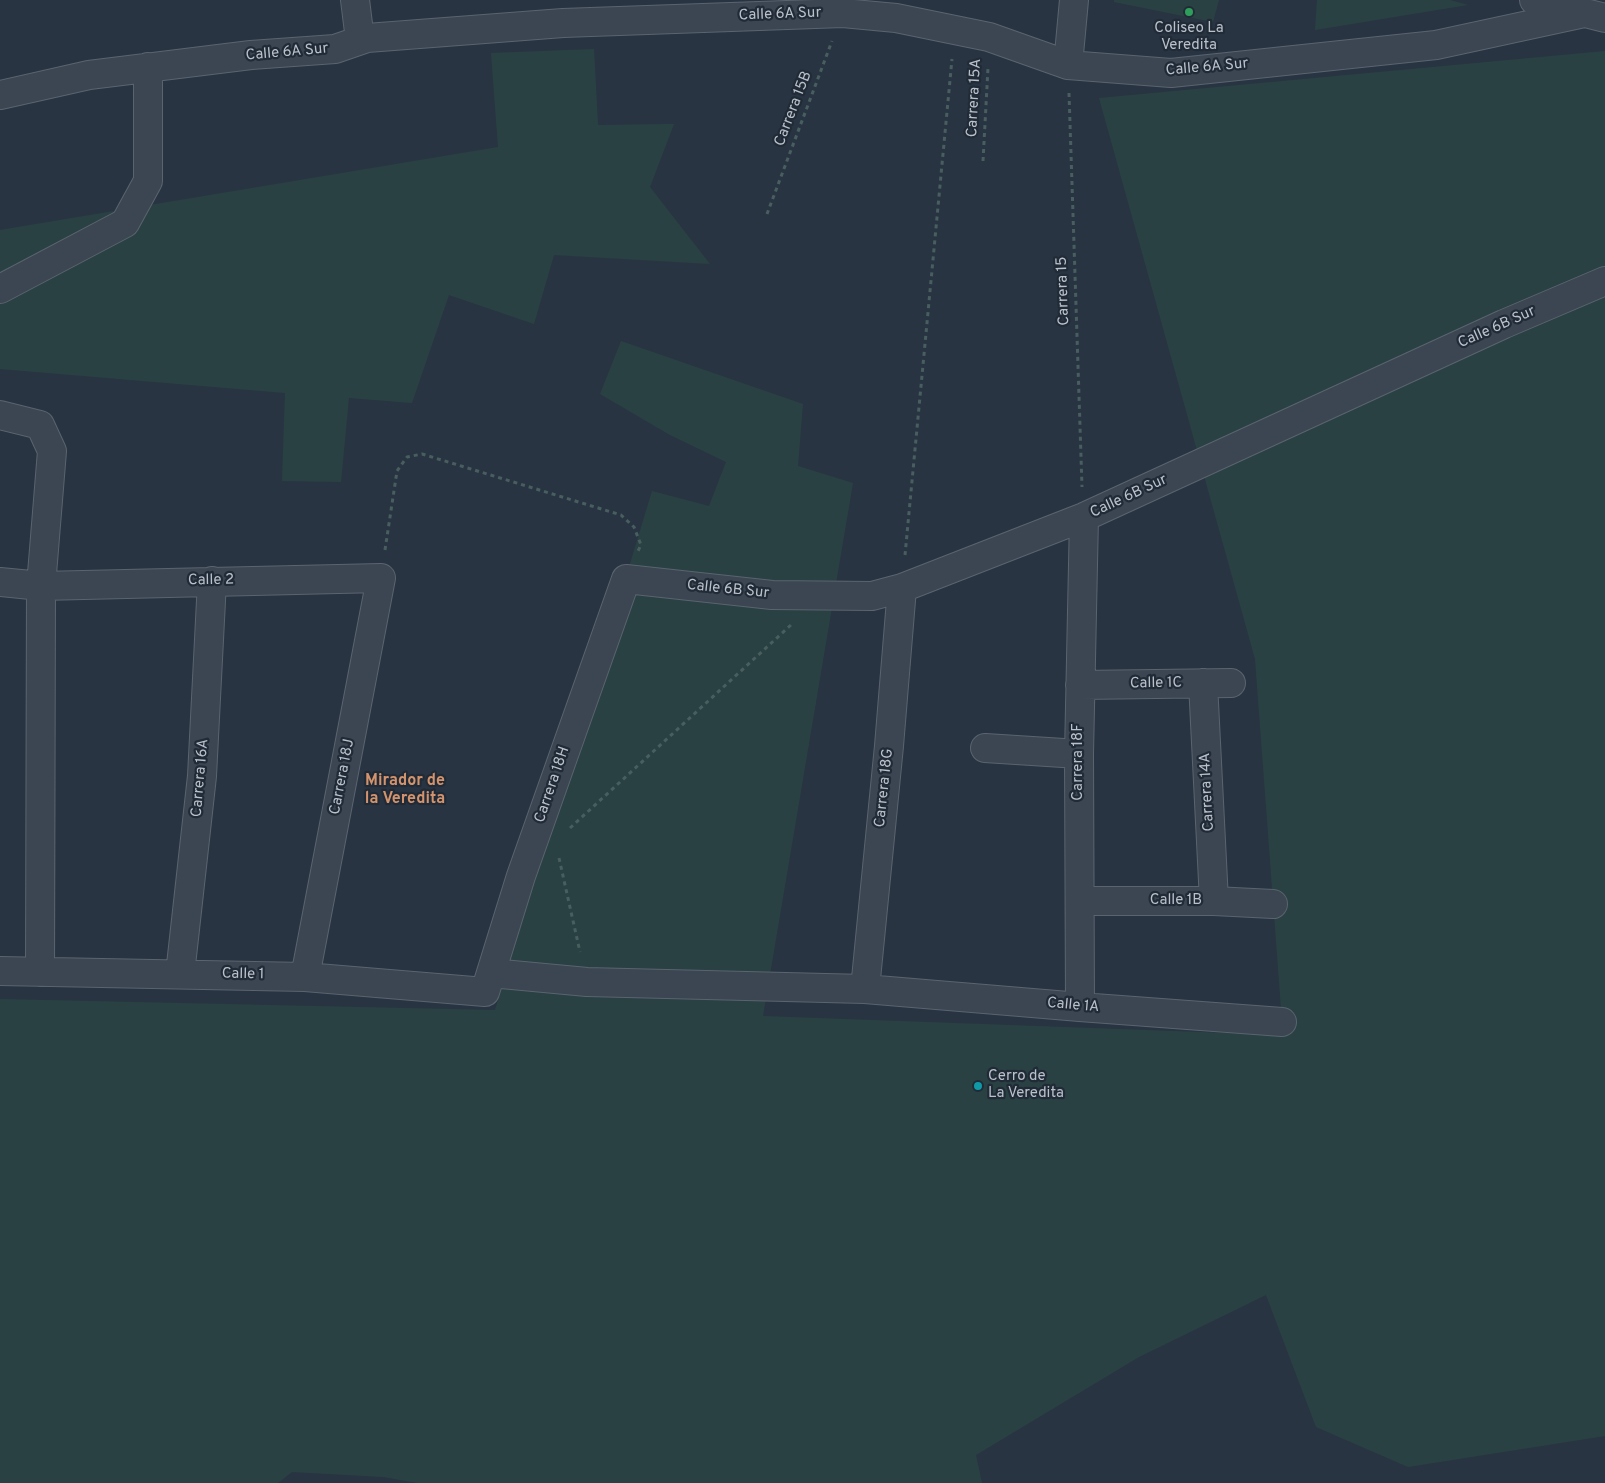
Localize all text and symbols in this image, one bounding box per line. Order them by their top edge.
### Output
street label: Calle 6A Sur [738,5,822,25]
marker: Coliseo La Veredita [1183,6,1195,18]
place label: Coliseo La Veredita [1154,20,1224,55]
street label: Calle 6A Sur [245,40,329,66]
street label: Calle 6A Sur [1165,55,1249,81]
street label: Carrera 15A [964,58,986,138]
street label: Carrera 15B [771,69,817,149]
street label: Carrera 15 [1054,256,1074,326]
street label: Calle 6B Sur [1456,303,1538,353]
street label: Calle 6B Sur [1088,471,1170,523]
street label: Calle 2 [188,572,234,590]
street label: Calle 6B Sur [686,577,770,603]
street label: Calle 1C [1130,675,1182,693]
street label: Carrera 18F [1070,723,1088,801]
street label: Carrera 18J [327,737,359,817]
street label: Carrera 16A [189,738,213,818]
street label: Carrera 18H [532,745,574,825]
street label: Carrera 18G [872,748,898,828]
street label: Carrera 14A [1197,752,1219,832]
district label: Mirador de la Veredita [365,772,445,810]
street label: Calle 1B [1150,892,1202,910]
street label: Calle 1 [222,966,264,984]
street label: Calle 1A [1046,995,1100,1017]
place label: Cerro de La Veredita [988,1068,1064,1103]
marker: Cerro de La Veredita [972,1080,984,1092]

